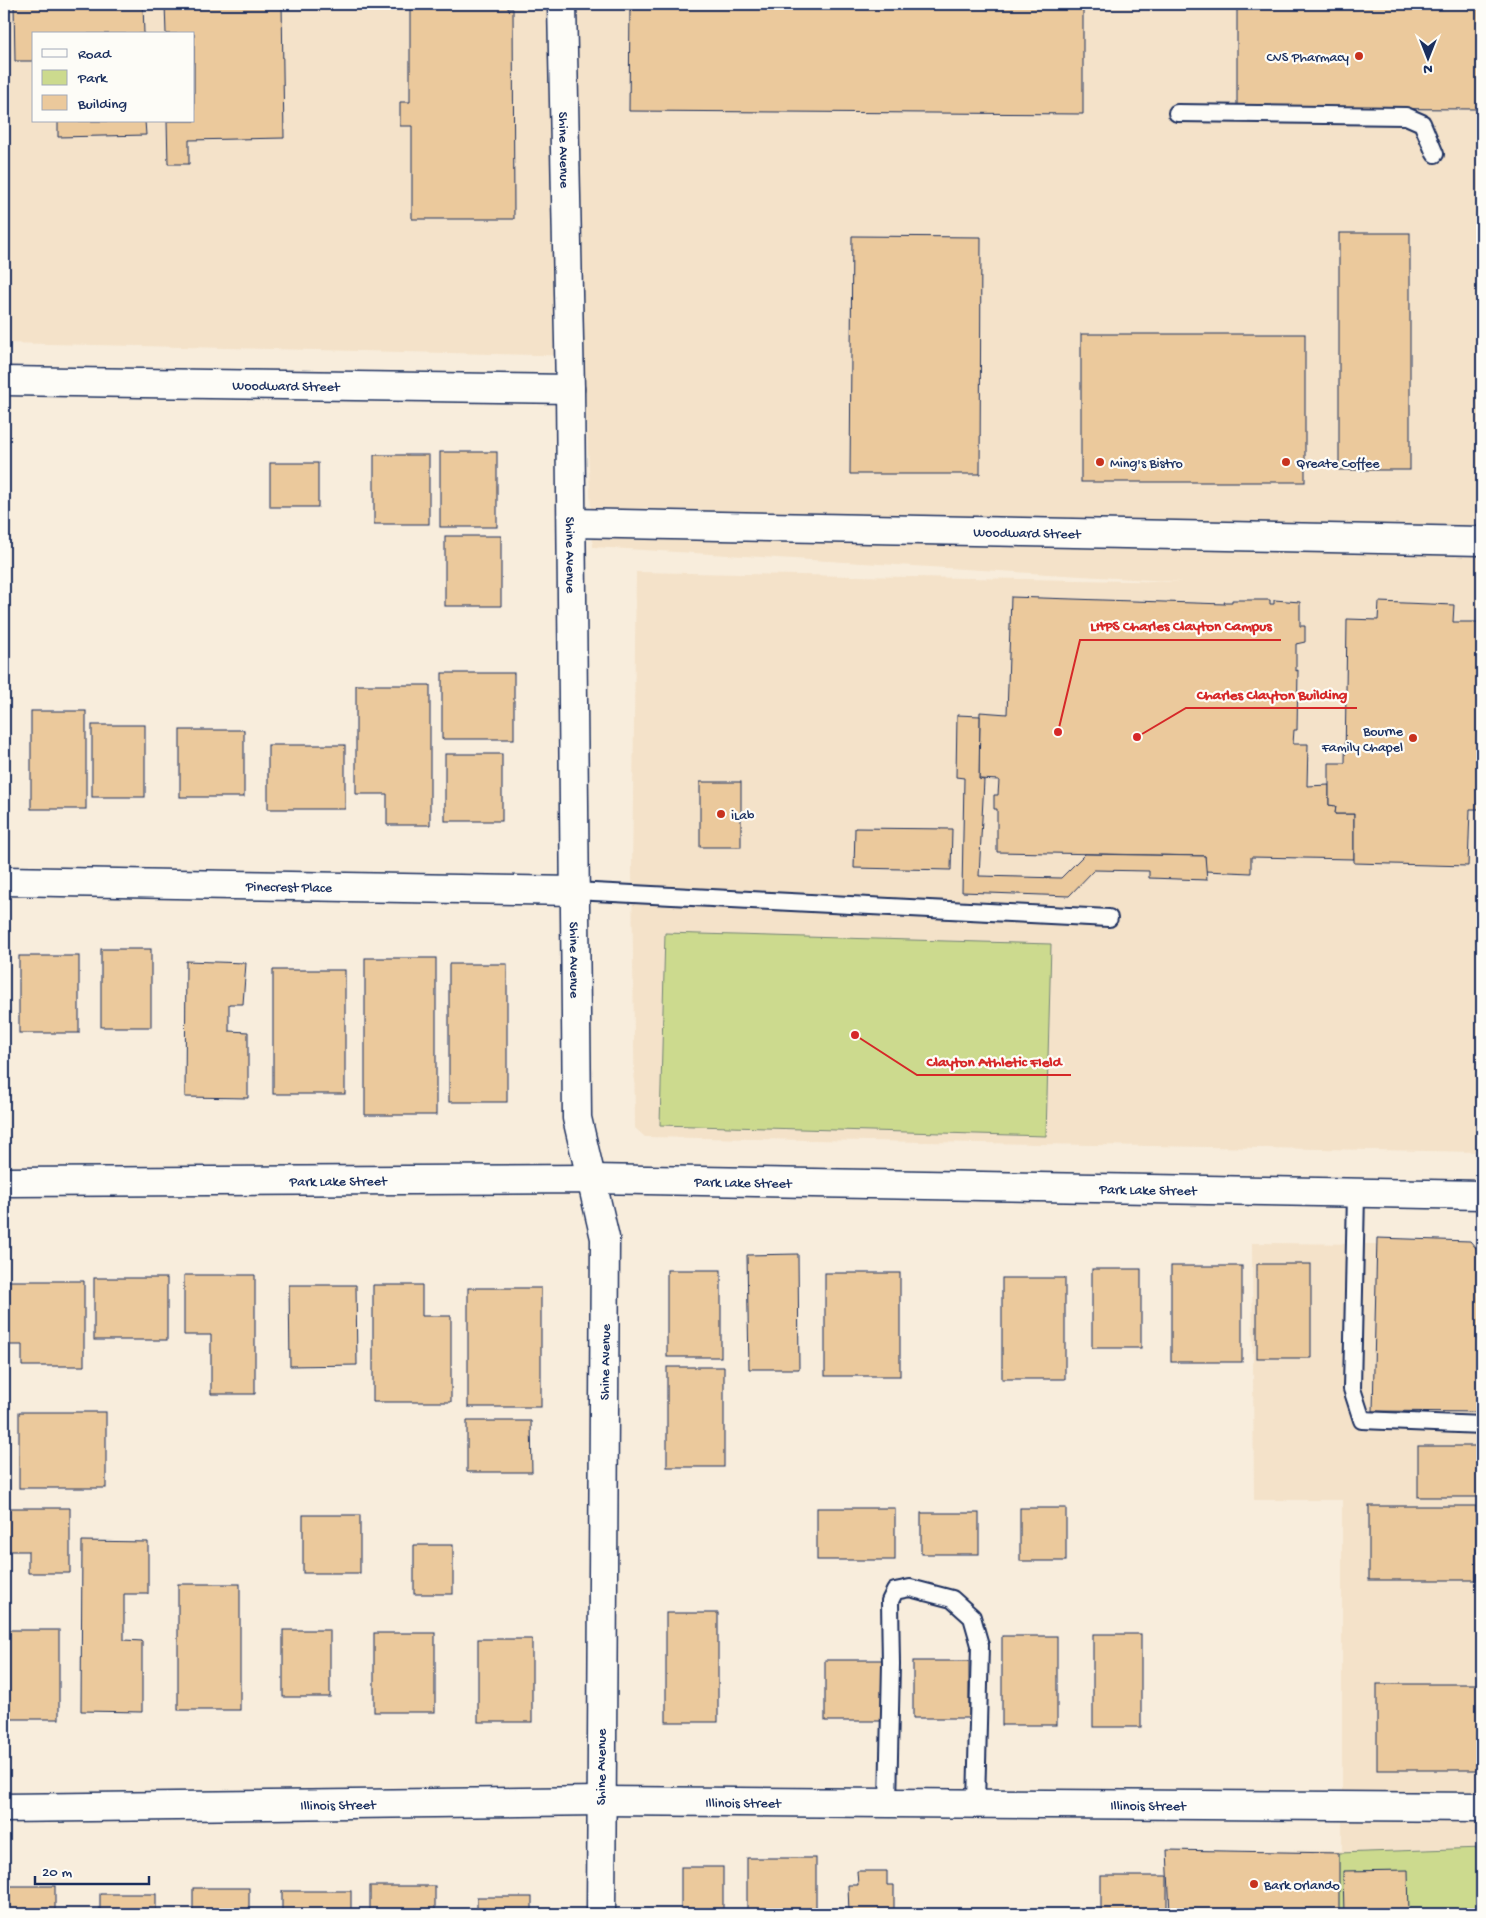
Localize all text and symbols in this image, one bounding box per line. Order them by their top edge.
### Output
legend [32,32,195,122]
north arrow [1404,32,1454,82]
text: Road [78,46,112,64]
place label: CVS Pharmacy [1266,50,1349,67]
marker: CVS Pharmacy [1353,50,1365,62]
text: N [1423,60,1433,77]
text: Park [77,70,108,88]
text: Building [77,96,127,114]
street label: Shine Avenue [553,112,572,189]
street label: Woodward Street [232,378,341,397]
marker: Ming's Bistro [1094,456,1106,468]
place label: Ming's Bistro [1110,456,1183,473]
marker: Qreate Coffee [1280,456,1292,468]
place label: Qreate Coffee [1296,456,1380,473]
street label: Shine Avenue [560,517,578,594]
street label: Woodward Street [973,525,1082,544]
callout: LHPS Charles Clayton Campus [1080,610,1281,640]
text: LHPS Charles Clayton Campus [1090,618,1273,636]
callout: Charles Clayton Building [1186,678,1357,708]
text: Charles Clayton Building [1196,687,1348,705]
place label: Bourne Family Chapel [1321,724,1404,757]
marker: Bourne Family Chapel [1407,732,1419,744]
marker: iLab [715,808,727,820]
place label: iLab [731,808,755,825]
street label: Pinecrest Place [245,879,333,898]
street label: Shine Avenue [564,922,582,999]
callout: Clayton Athletic FIeld [917,1045,1071,1075]
text: Clayton Athletic FIeld [926,1054,1064,1072]
street label: Park Lake Street [288,1174,388,1192]
street label: Park Lake Street [693,1175,793,1194]
street label: Park Lake Street [1098,1182,1198,1201]
street label: Shine Avenue [597,1323,616,1400]
street label: Shine Avenue [594,1728,611,1805]
street label: Illinois Street [705,1796,782,1813]
street label: Illinois Street [300,1798,377,1816]
street label: Illinois Street [1110,1798,1187,1816]
scale bar [35,1853,149,1885]
text: 20 m [42,1864,72,1882]
marker: Bark Orlando [1248,1878,1260,1890]
place label: Bark Orlando [1263,1878,1340,1895]

